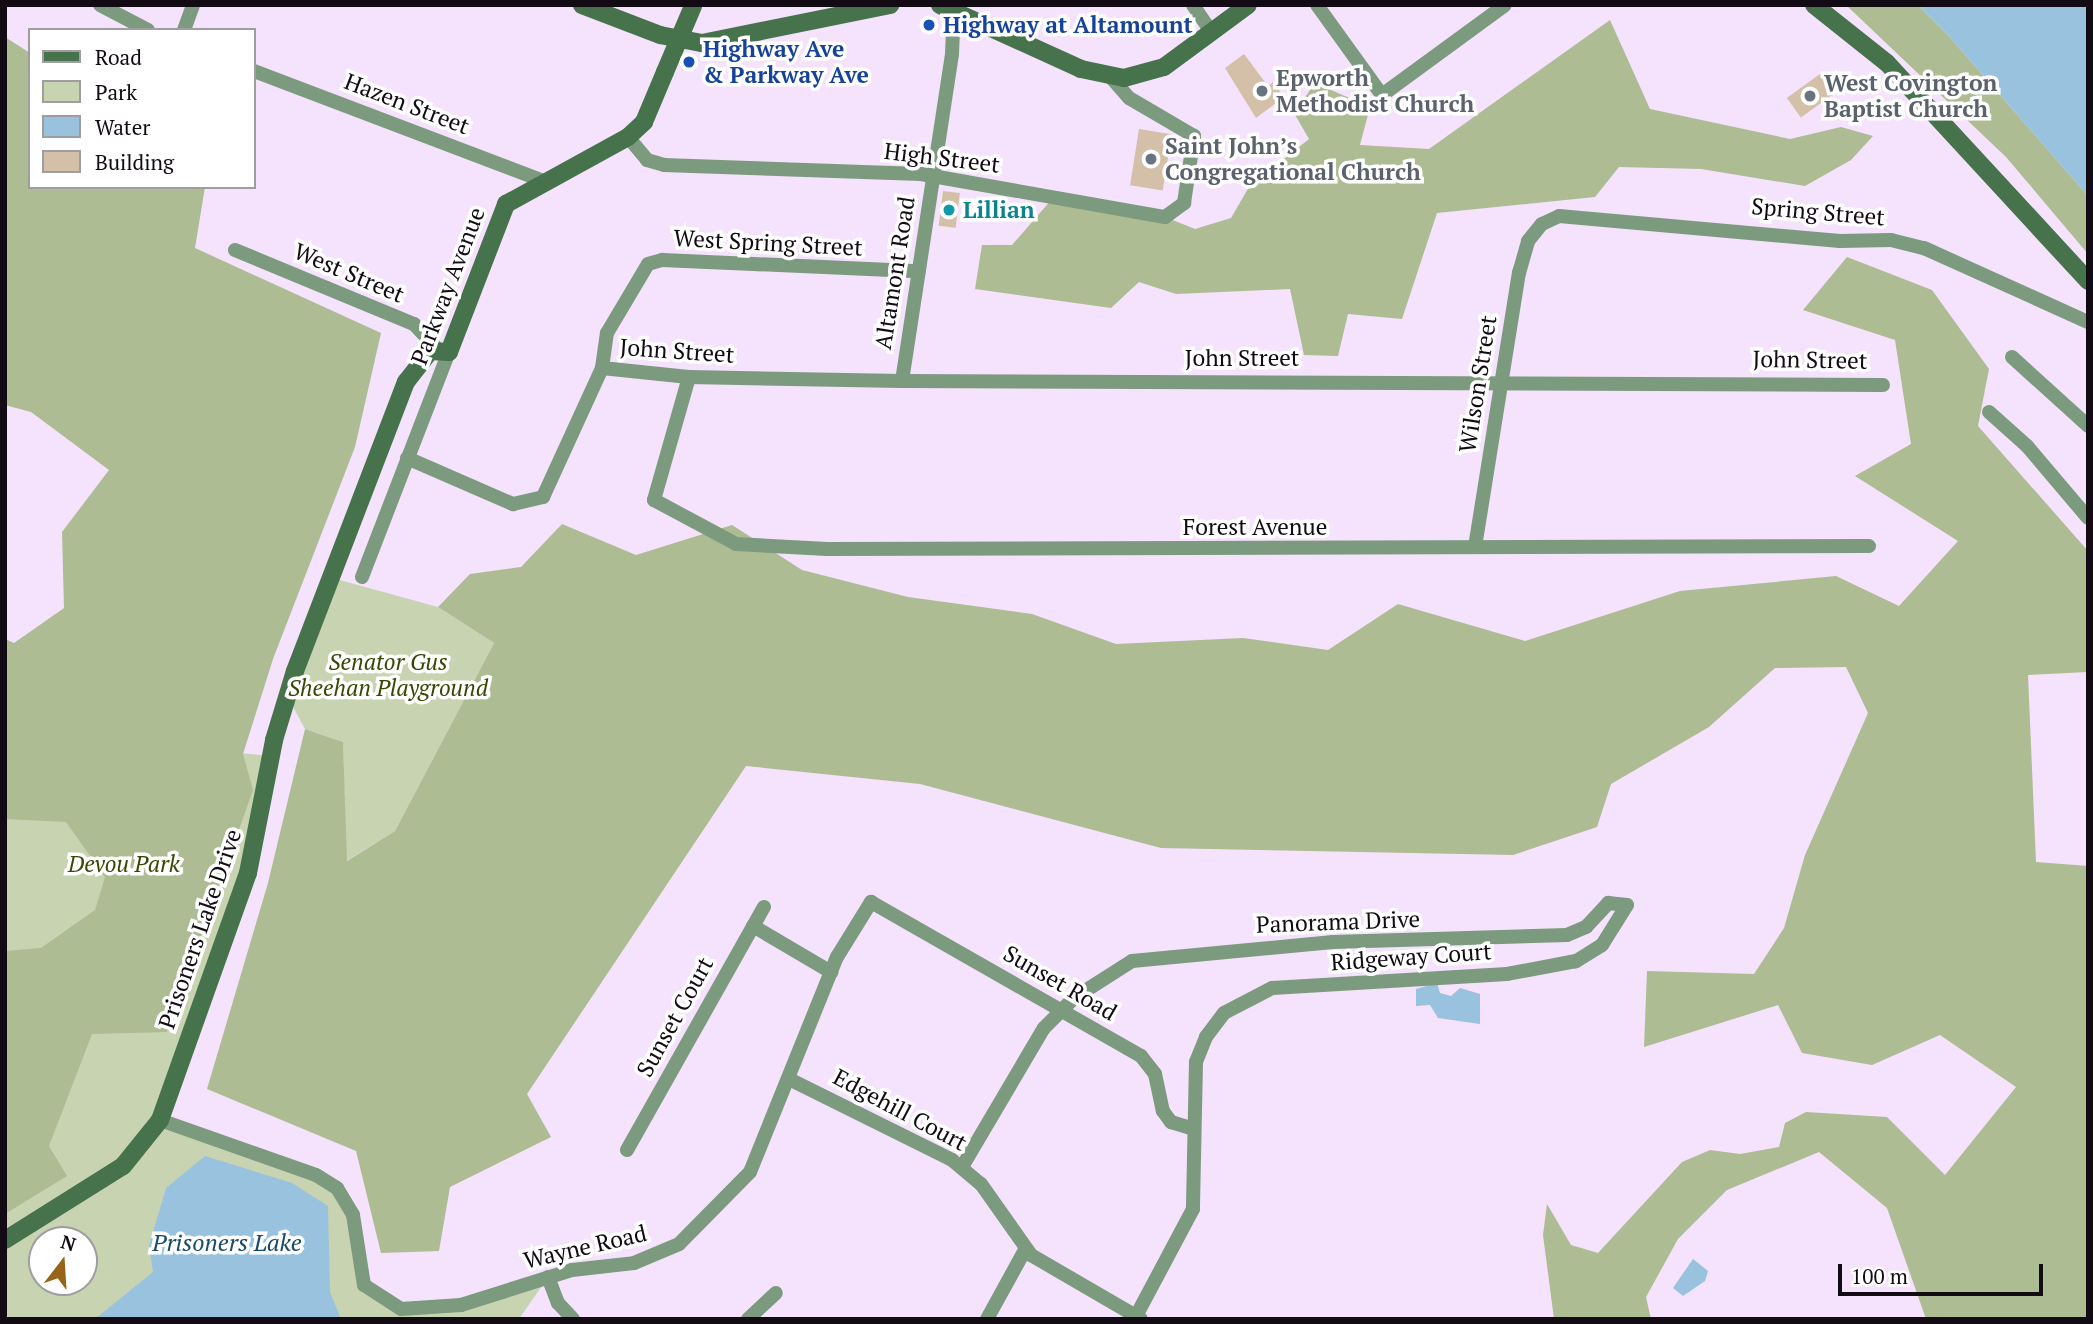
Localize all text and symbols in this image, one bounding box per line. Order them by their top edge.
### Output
place label: Highway at Altamount [943,11,1193,39]
marker: Highway at Altamount [921,17,937,33]
legend [28,28,256,189]
place label: Highway Ave & Parkway Ave [703,35,869,89]
text: Road [95,43,142,71]
marker: Highway Ave & Parkway Ave [681,54,697,70]
place label: Epworth Methodist Church [1276,64,1474,118]
street label: Hazen Street [341,68,473,140]
place label: West Covington Baptist Church [1824,69,1997,123]
text: Park [95,78,137,106]
marker: Epworth Methodist Church [1254,83,1270,99]
marker: West Covington Baptist Church [1802,88,1818,104]
text: Water [95,113,150,141]
place label: Saint John’s Congregational Church [1165,132,1421,186]
street label: High Street [883,137,1001,179]
text: Building [95,148,174,176]
marker: Saint John’s Congregational Church [1143,151,1159,167]
street label: Spring Street [1750,192,1886,232]
street label: Altamont Road [869,195,921,351]
place label: Lillian [963,196,1035,224]
marker: Lillian [941,202,957,218]
street label: Parkway Avenue [405,203,491,369]
street label: West Spring Street [673,224,863,262]
street label: West Street [290,237,408,309]
street label: Wilson Street [1454,313,1502,455]
street label: John Street [619,333,735,369]
street label: John Street [1185,344,1299,372]
street label: John Street [1752,345,1868,375]
street label: Forest Avenue [1182,513,1328,541]
park label: Senator Gus Sheehan Playground [288,648,488,702]
street label: Prisoners Lake Drive [153,825,247,1033]
park label: Devou Park [68,850,180,878]
street label: Panorama Drive [1256,905,1420,939]
street label: Ridgeway Court [1330,938,1492,976]
street label: Sunset Road [998,940,1122,1026]
street label: Sunset Court [631,952,719,1082]
street label: Edgehill Court [829,1063,971,1157]
street label: Wayne Road [521,1219,649,1275]
north arrow [28,1226,98,1296]
text: N [58,1228,79,1256]
water label: Prisoners Lake [152,1229,302,1257]
scale bar [1841,1250,2046,1294]
text: 100 m [1851,1262,1908,1290]

